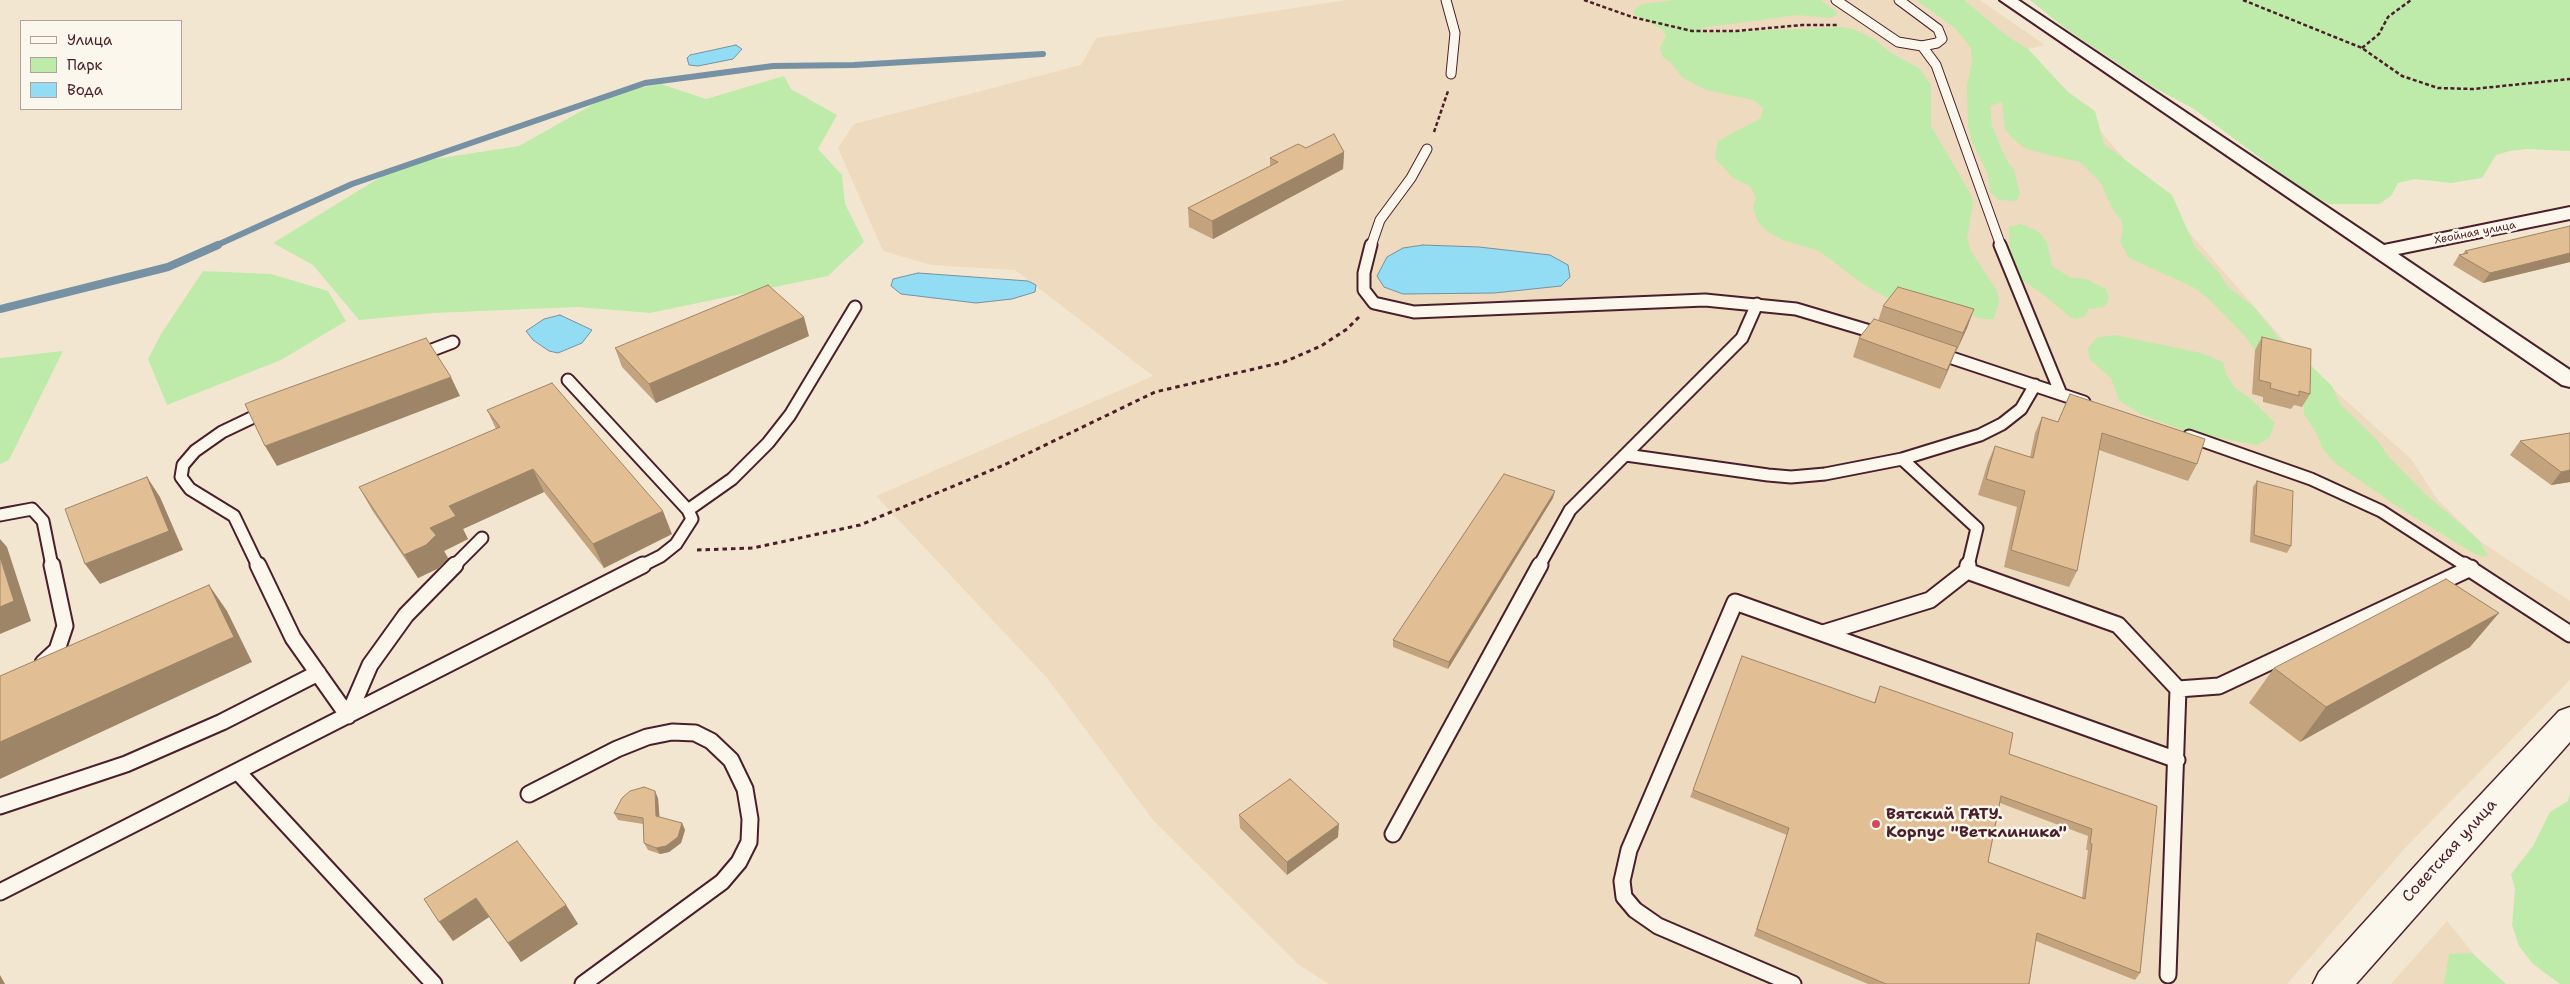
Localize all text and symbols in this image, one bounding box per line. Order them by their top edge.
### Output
legend [20,20,182,110]
text: Улица [67,30,112,50]
text: Парк [67,55,103,75]
text: Вода [67,80,103,100]
street label: Хвойная улица [2433,219,2517,247]
street label: Советская улица [2399,795,2501,907]
place label: Вятский ГАТУ. Корпус "Ветклиника" [1886,805,2067,843]
marker: Вятский ГАТУ. Корпус "Ветклиника" [1870,818,1882,830]

